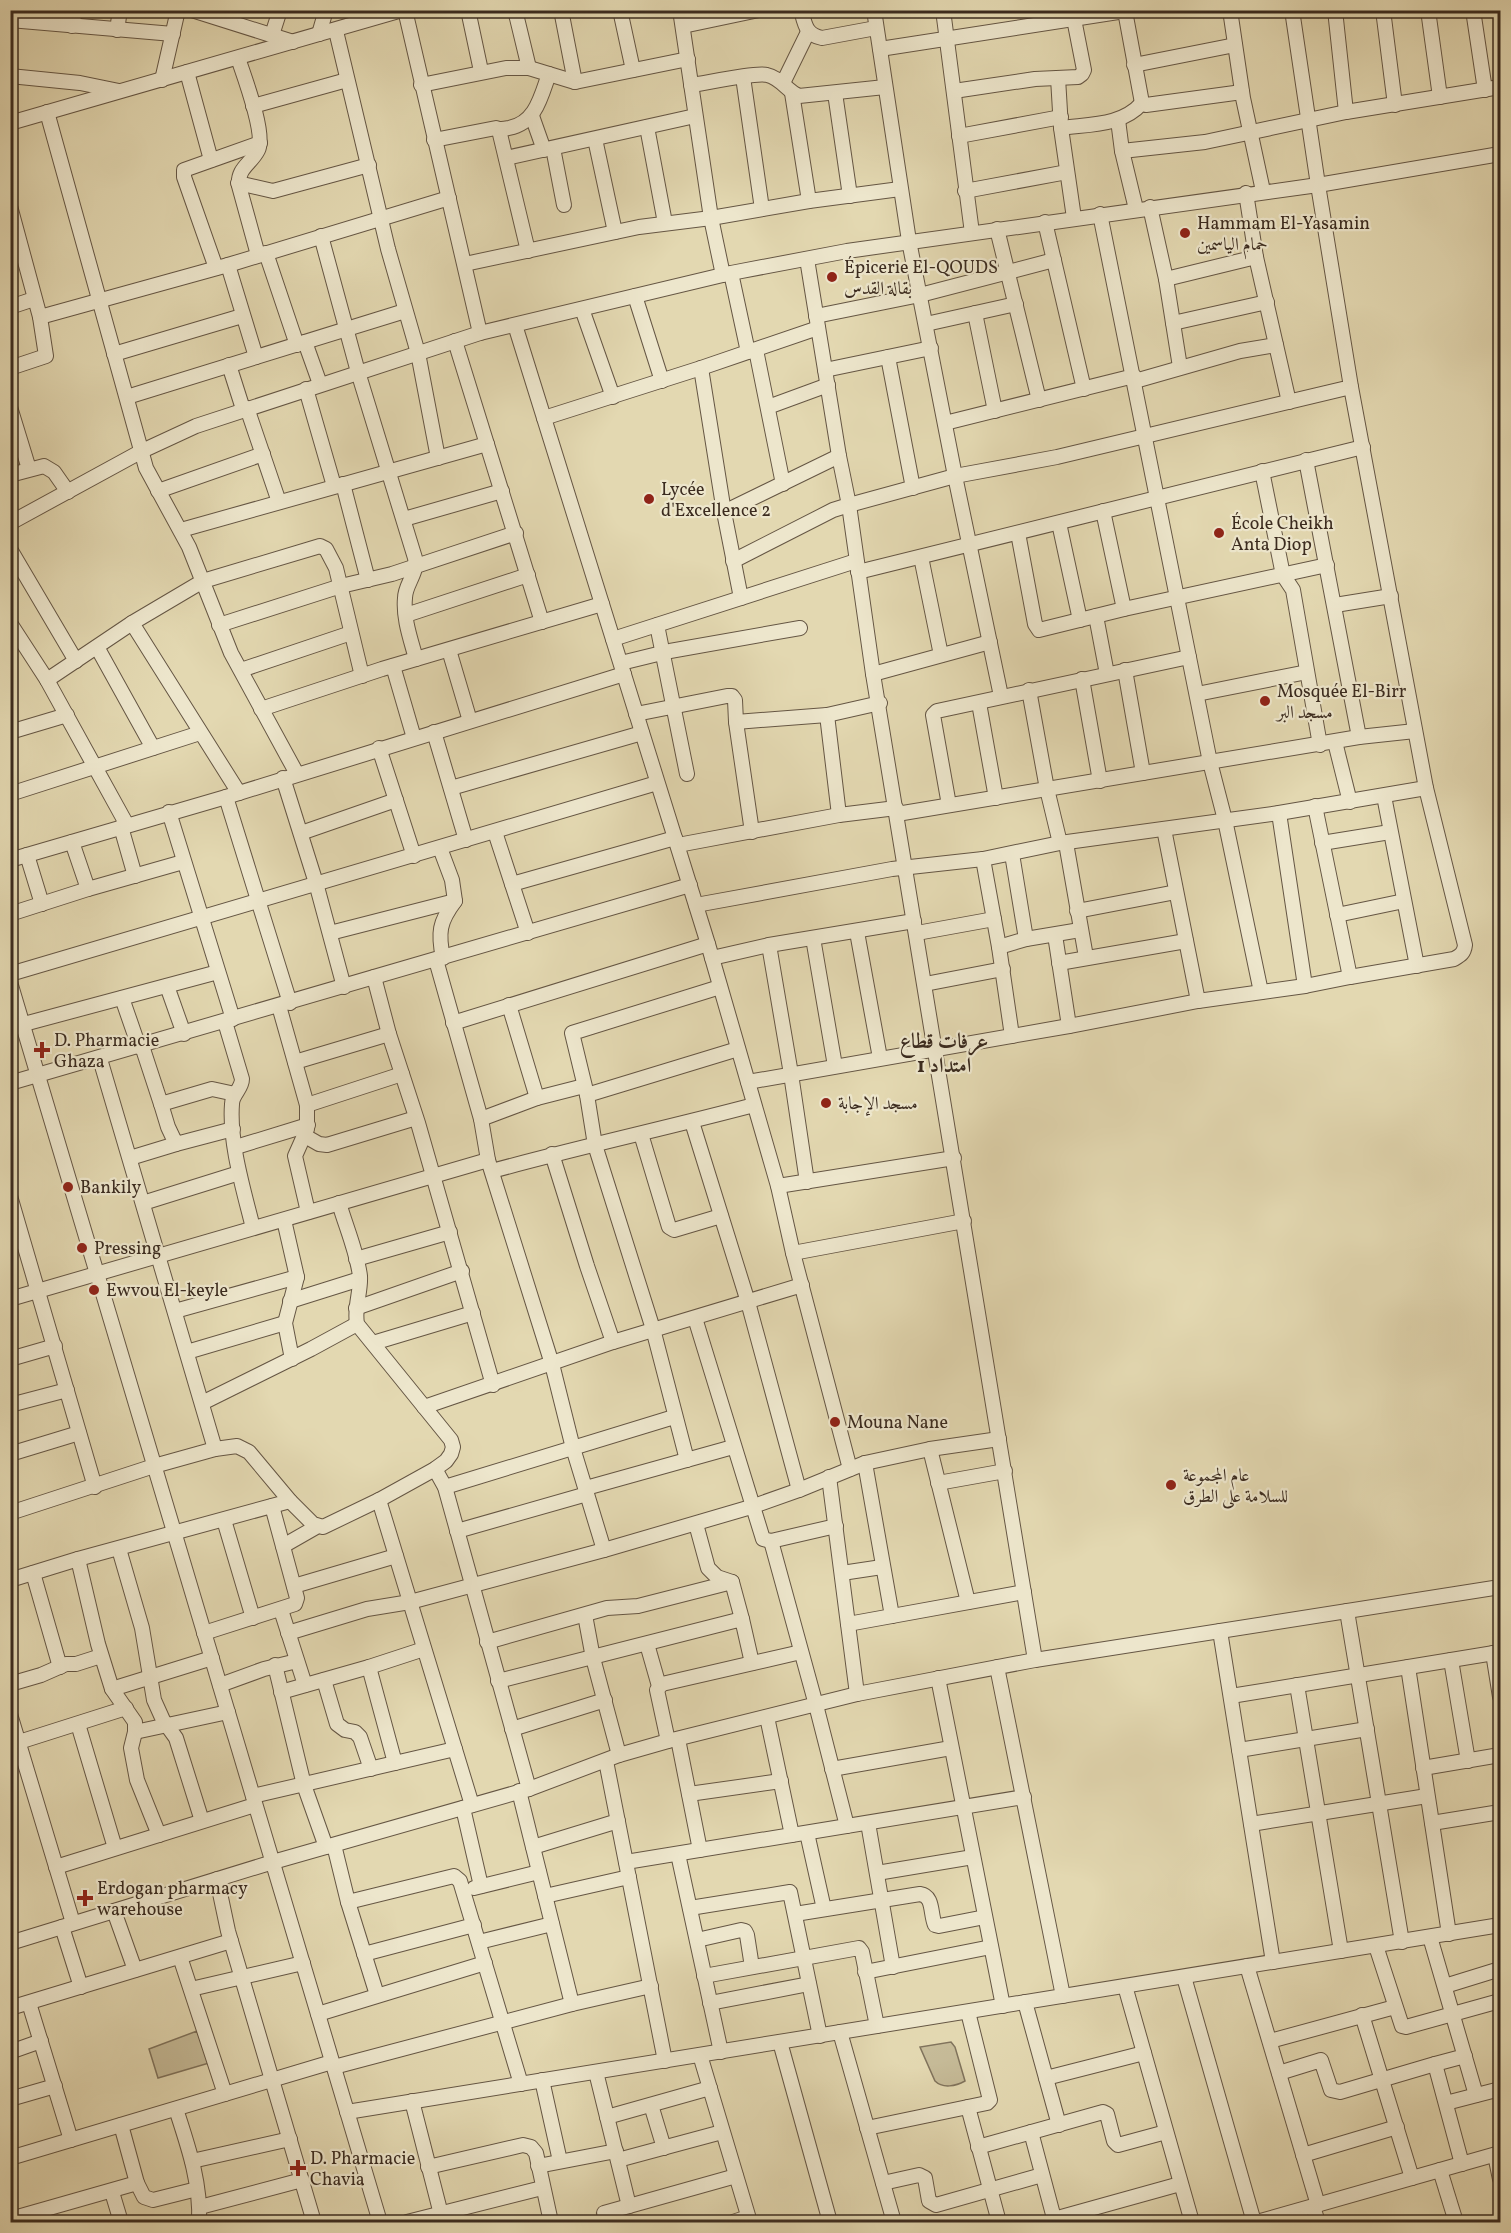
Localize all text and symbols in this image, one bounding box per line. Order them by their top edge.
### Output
place label: Hammam El-Yasamin حمام الياسمين [1197,212,1370,260]
marker: Hammam El-Yasamin حمام الياسمين [1178,226,1192,240]
place label: Épicerie El-QOUDS بقالة القدس [844,256,998,302]
marker: Épicerie El-QOUDS بقالة القدس [825,270,839,284]
place label: Lycée d'Excellence 2 [661,478,771,524]
marker: Lycée d'Excellence 2 [642,492,656,506]
place label: École Cheikh Anta Diop [1231,512,1334,558]
marker: École Cheikh Anta Diop [1212,526,1226,540]
place label: Mosquée El-Birr مسجد البر [1275,680,1407,726]
marker: Mosquée El-Birr مسجد البر [1258,694,1272,708]
district label: عرفات قطاع 1 امتداد [900,1028,988,1081]
place label: D. Pharmacie Ghaza [54,1029,159,1075]
marker: D. Pharmacie Ghaza [35,1043,49,1057]
place label: مسجد الإجابة [838,1092,918,1117]
marker: مسجد الإجابة [819,1096,833,1110]
place label: Bankily [80,1176,142,1201]
marker: Bankily [61,1180,75,1194]
place label: Pressing [94,1237,161,1262]
marker: Pressing [75,1241,89,1255]
place label: Ewvou El-keyle [106,1279,228,1304]
marker: Ewvou El-keyle [87,1283,101,1297]
place label: Mouna Nane [847,1411,948,1436]
marker: Mouna Nane [828,1415,842,1429]
place label: عام المجموعة للسلامة على الطرق [1183,1464,1288,1510]
marker: عام المجموعة للسلامة على الطرق [1164,1478,1178,1492]
place label: Erdogan pharmacy warehouse [97,1877,248,1923]
marker: Erdogan pharmacy warehouse [78,1891,92,1905]
place label: D. Pharmacie Chavia [310,2147,415,2193]
marker: D. Pharmacie Chavia [291,2161,305,2175]

